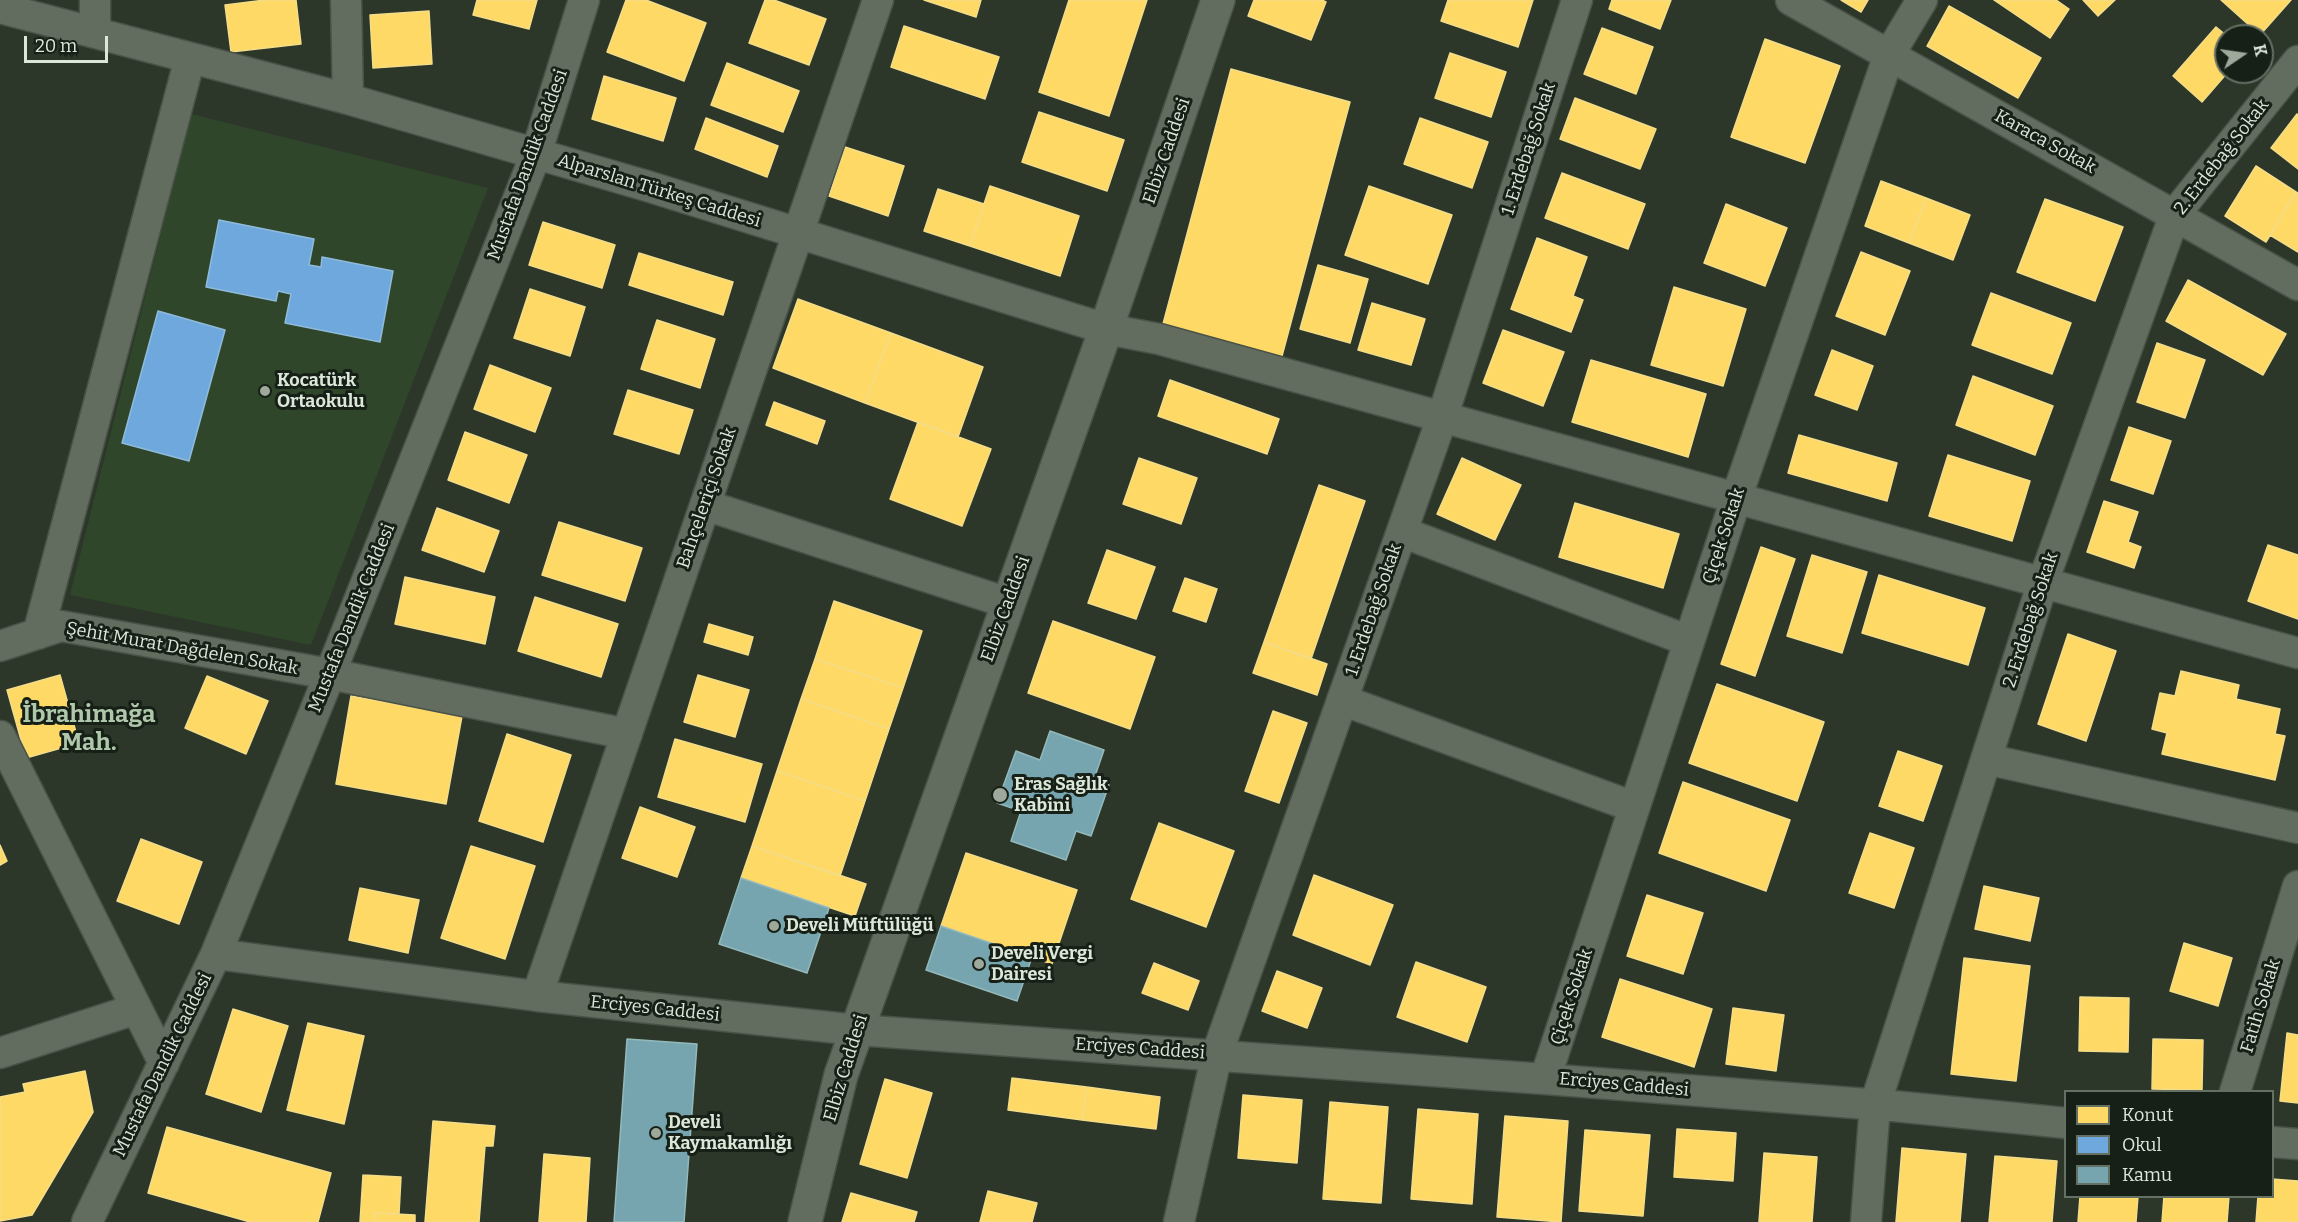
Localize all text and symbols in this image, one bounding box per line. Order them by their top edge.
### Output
scale bar [27,24,111,62]
north arrow [2214,24,2274,84]
text: 20 m [35,35,77,57]
text: K [2250,43,2271,58]
street label: Mustafa Dandik Caddesi [483,67,573,263]
street label: 1. Erdebağ Sokak [1497,80,1561,218]
street label: Elbiz Caddesi [1139,95,1195,207]
street label: 2. Erdebağ Sokak [2170,95,2274,219]
street label: Karaca Sokak [1991,105,2099,179]
street label: Alparslan Türkeş Caddesi [555,150,763,232]
place label: Kocatürk Ortaokulu [277,370,365,412]
marker: Kocatürk Ortaokulu [258,384,272,398]
street label: Bahçeleriçi Sokak [673,425,741,571]
street label: Çiçek Sokak [1698,485,1750,587]
street label: Mustafa Dandik Caddesi [304,521,400,715]
street label: 1. Erdebağ Sokak [1341,541,1407,679]
street label: 2. Erdebağ Sokak [1999,550,2063,690]
street label: Elbiz Caddesi [977,553,1035,665]
street label: Şehit Murat Dağdelen Sokak [64,618,300,680]
district label: İbrahimağa Mah. [23,701,155,757]
place label: Eras Sağlık Kabini [1014,774,1108,816]
marker: Eras Sağlık Kabini [991,786,1009,804]
place label: Develi Müftülüğü [786,915,934,937]
marker: Develi Müftülüğü [767,919,781,933]
place label: Develi Vergi Dairesi [991,943,1093,986]
street label: Çiçek Sokak [1546,946,1598,1048]
marker: Develi Vergi Dairesi [972,957,986,971]
street label: Fatih Sokak [2237,957,2285,1055]
street label: Mustafa Dandik Caddesi [109,970,217,1160]
street label: Erciyes Caddesi [589,991,721,1027]
street label: Elbiz Caddesi [819,1012,873,1124]
street label: Erciyes Caddesi [1074,1034,1206,1064]
street label: Erciyes Caddesi [1558,1069,1690,1101]
legend [2064,1090,2274,1198]
text: Konut [2122,1104,2173,1126]
place label: Develi Kaymakamlığı [668,1112,792,1154]
marker: Develi Kaymakamlığı [649,1126,663,1140]
text: Okul [2122,1134,2162,1156]
text: Kamu [2122,1164,2172,1186]

